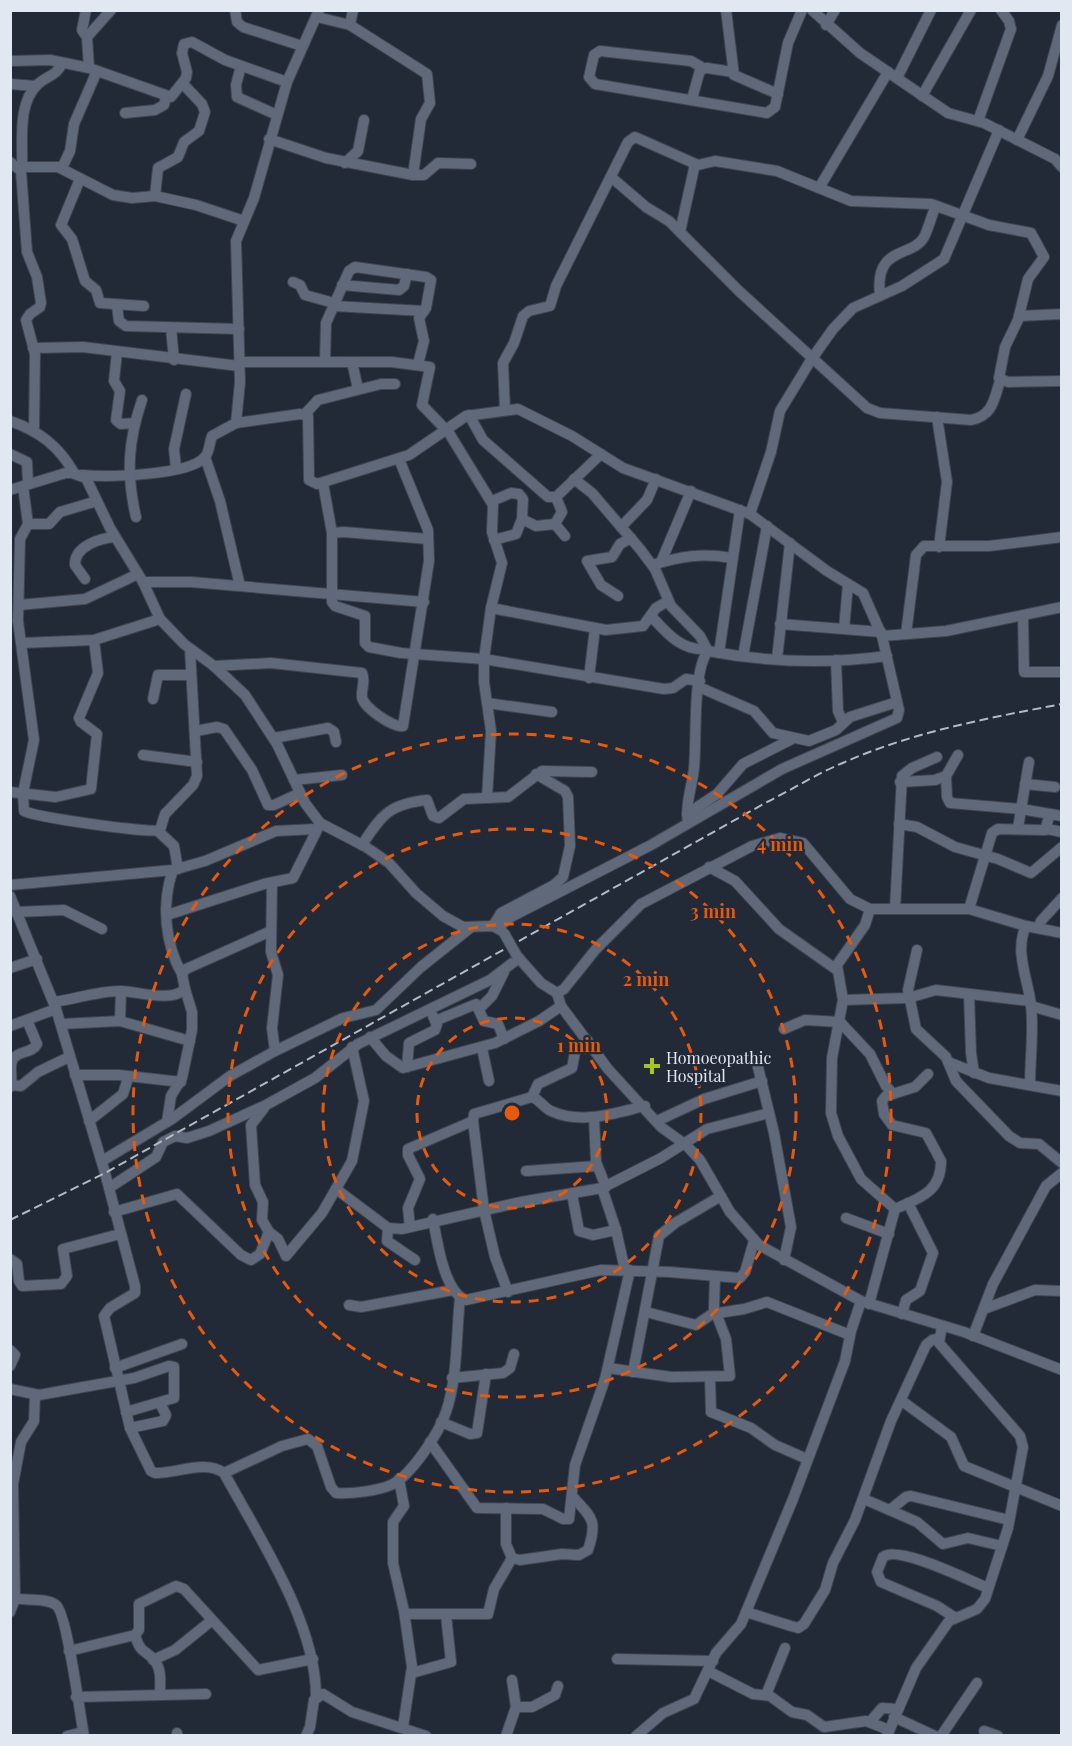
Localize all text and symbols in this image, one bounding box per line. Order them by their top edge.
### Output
text: 4 min [757,832,803,856]
text: 3 min [690,899,736,923]
text: 2 min [623,967,669,991]
text: 1 min [557,1033,601,1057]
place label: Homoeopathic Hospital [666,1047,771,1086]
marker: Homoeopathic Hospital [643,1057,661,1075]
centre of rings [502,1103,522,1123]

